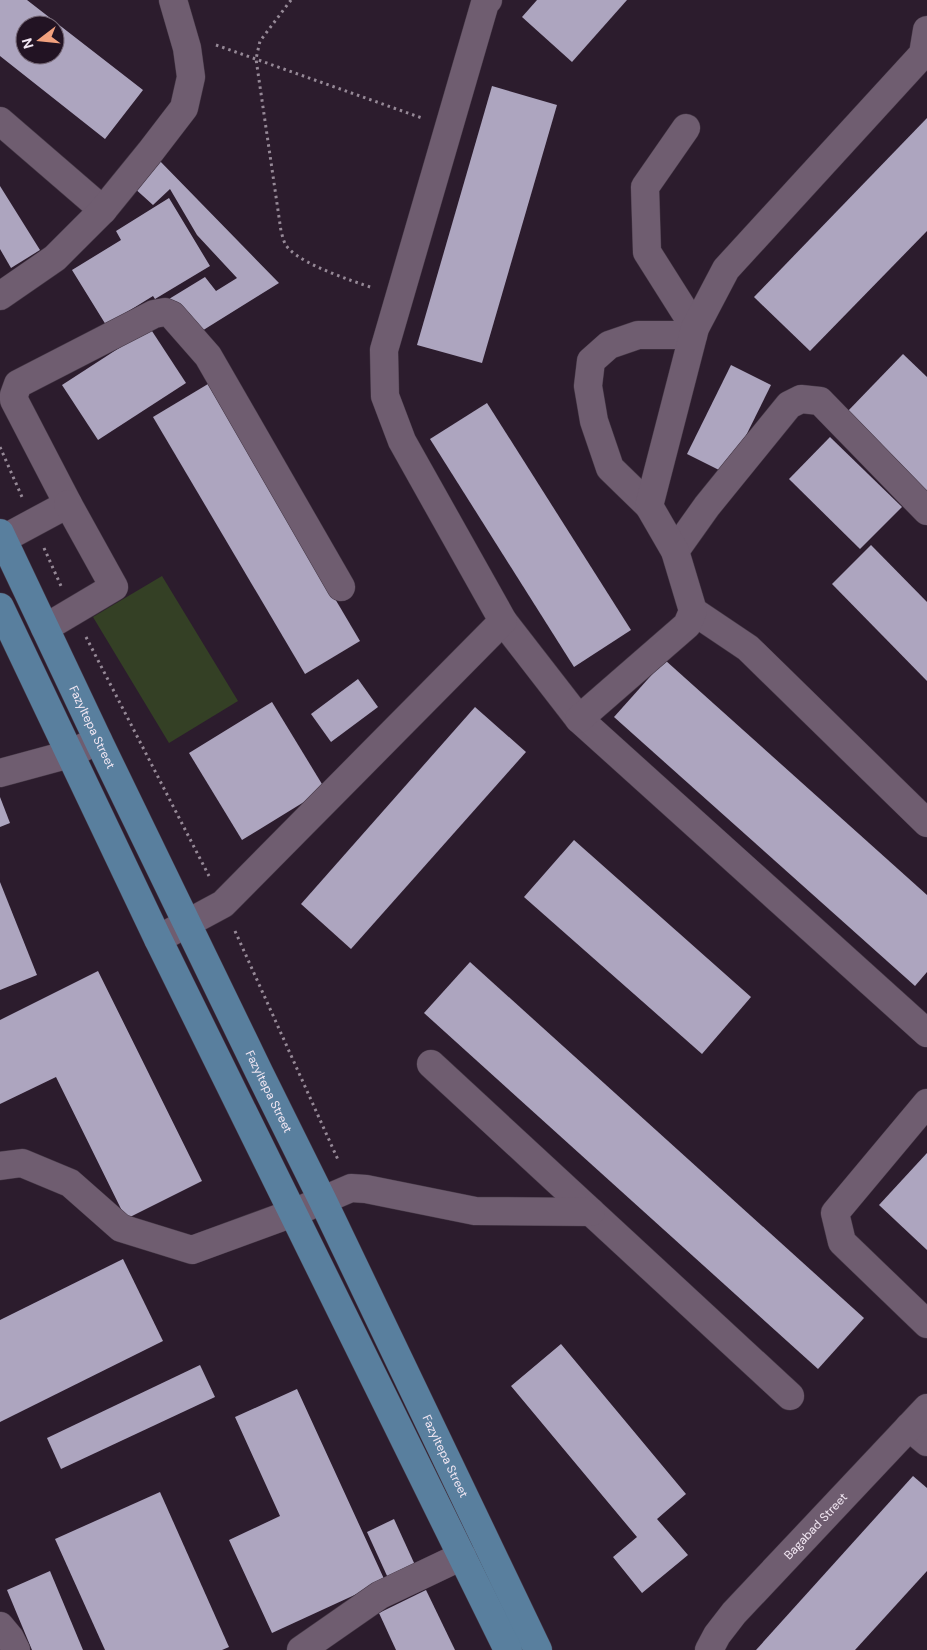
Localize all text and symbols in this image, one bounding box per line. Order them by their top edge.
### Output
north arrow [15,15,65,65]
text: N [17,36,38,51]
street label: Fazyltepa Street [65,683,119,772]
street label: Fazyltepa Street [242,1048,296,1136]
street label: Fazyltepa Street [419,1412,472,1501]
street label: Bagabad Street [780,1489,851,1563]

